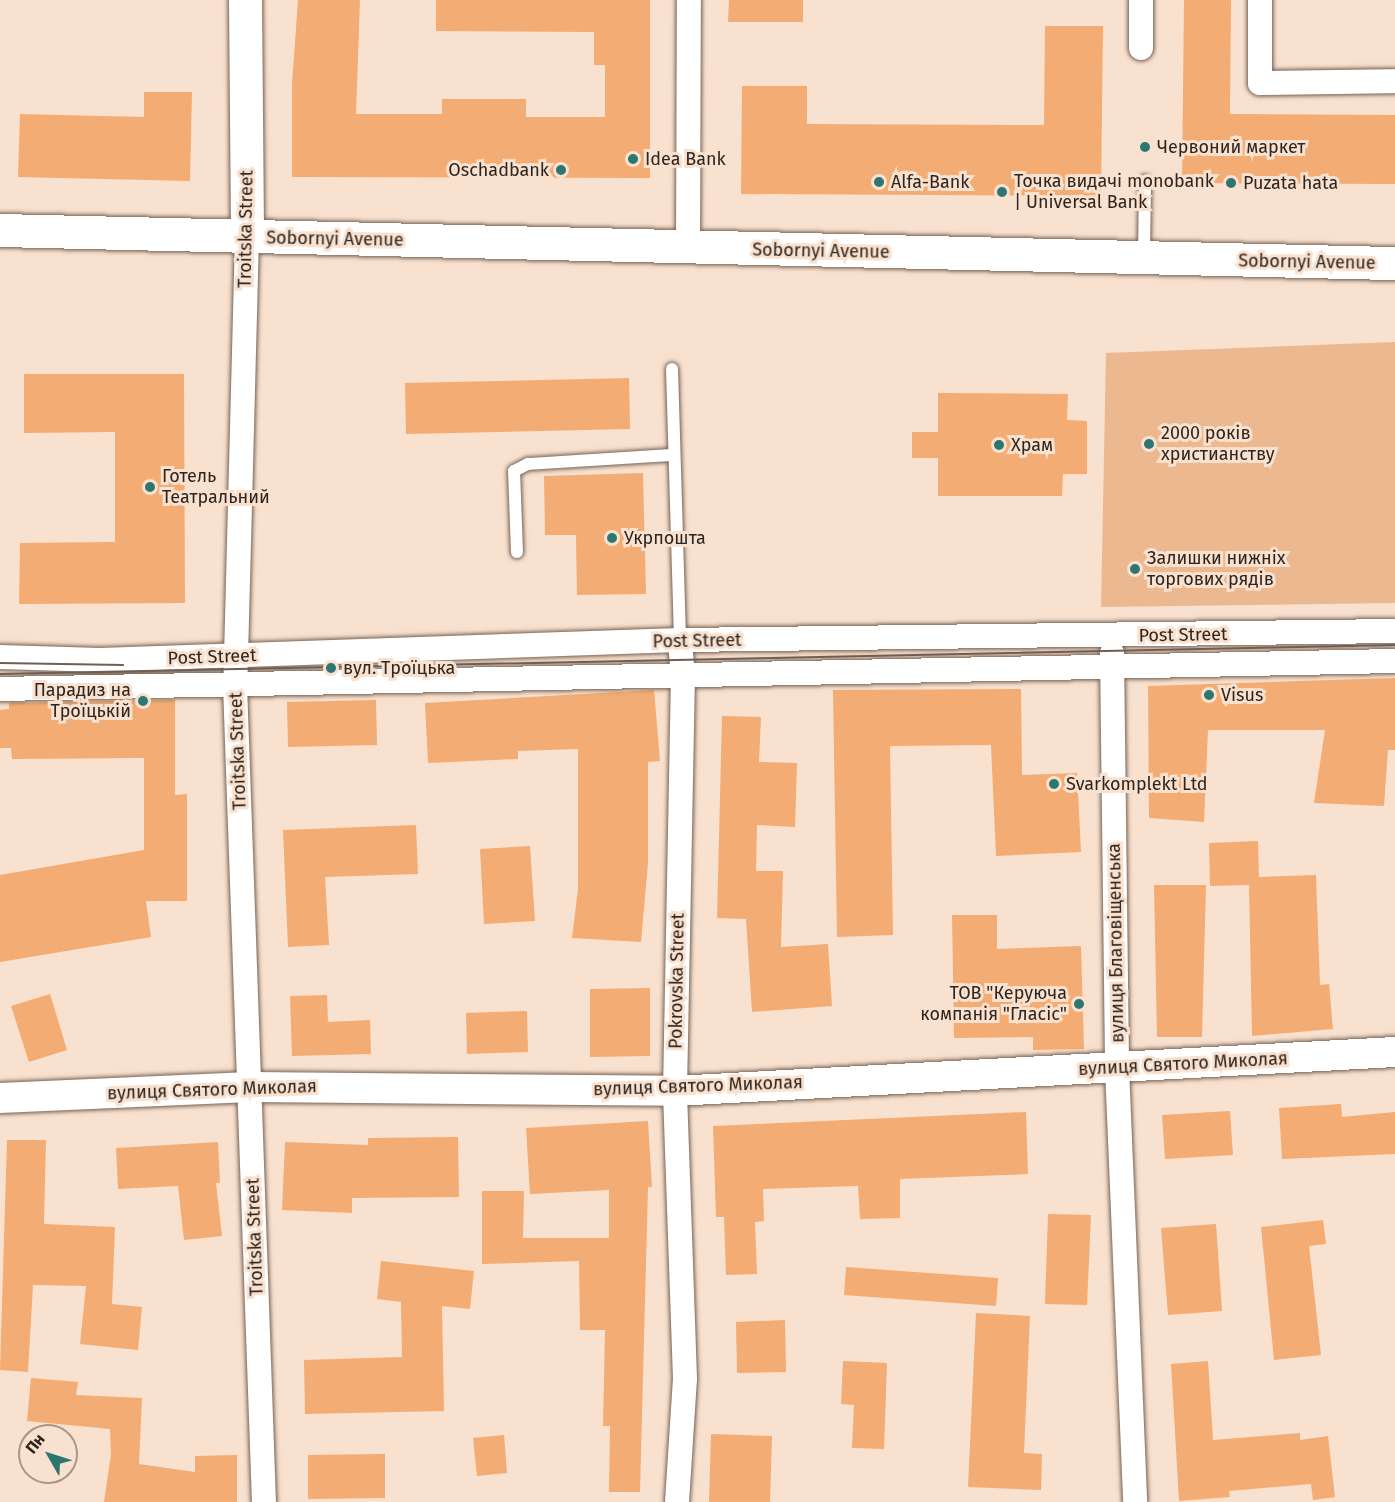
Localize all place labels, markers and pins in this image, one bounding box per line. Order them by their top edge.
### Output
place label: Червоний маркет [1157,136,1305,158]
marker: Червоний маркет [1138,140,1152,154]
place label: Idea Bank [645,148,726,170]
marker: Idea Bank [626,152,640,166]
place label: Oschadbank [448,159,549,181]
marker: Oschadbank [554,163,568,177]
place label: Alfa-Bank [891,171,970,193]
place label: Точка видачі monobank | Universal Bank [1014,171,1214,213]
place label: Puzata hata [1243,172,1338,194]
marker: Alfa-Bank [872,175,886,189]
marker: Puzata hata [1224,176,1238,190]
marker: Точка видачі monobank | Universal Bank [995,185,1009,199]
place label: 2000 років христианству [1161,423,1275,466]
place label: Храм [1011,434,1053,456]
marker: 2000 років христианству [1142,437,1156,451]
marker: Храм [992,438,1006,452]
place label: Готель Театральний [162,466,270,508]
marker: Готель Театральний [143,480,157,494]
place label: Укрпошта [624,527,706,549]
marker: Укрпошта [605,531,619,545]
place label: Залишки нижніх торгових рядів [1147,548,1285,590]
marker: Залишки нижніх торгових рядів [1128,562,1142,576]
place label: вул. Троїцька [343,657,455,679]
marker: вул. Троїцька [324,661,338,675]
place label: Парадиз на Троїцькій [34,680,131,722]
place label: Visus [1221,684,1263,706]
marker: Visus [1202,688,1216,702]
marker: Парадиз на Троїцькій [136,694,150,708]
place label: Svarkomplekt Ltd [1066,773,1208,795]
marker: Svarkomplekt Ltd [1047,777,1061,791]
place label: ТОВ "Керуюча компанія "Гласіс" [920,983,1067,1026]
marker: ТОВ "Керуюча компанія "Гласіс" [1072,997,1086,1011]

